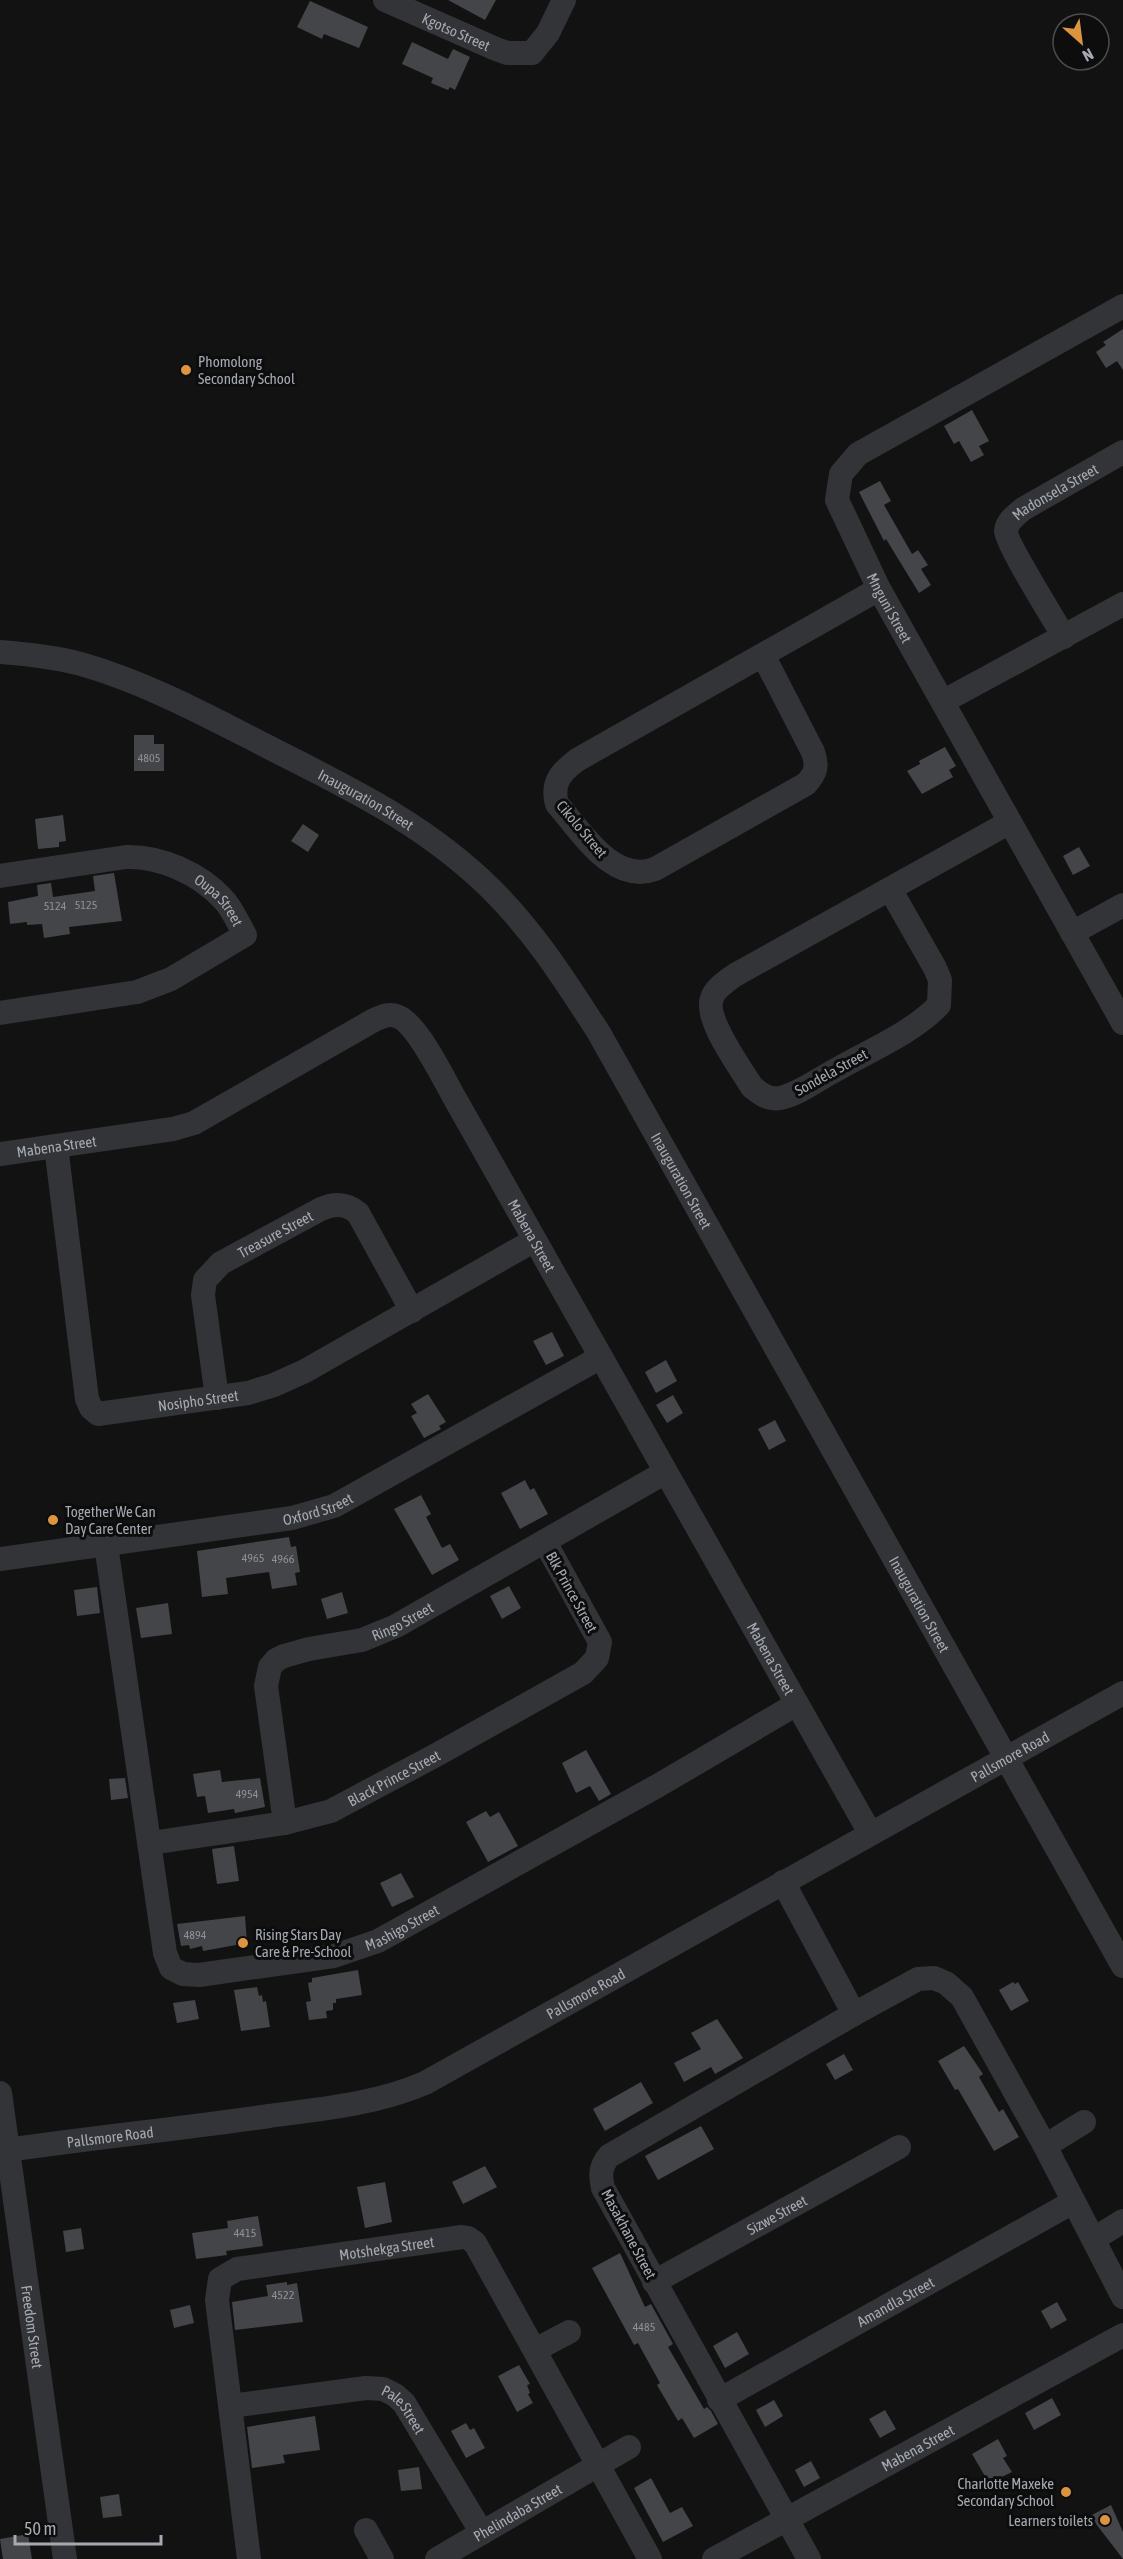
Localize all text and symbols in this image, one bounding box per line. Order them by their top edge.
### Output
street label: Kgotso Street [420,9,493,54]
north arrow [1051,12,1111,72]
text: N [1080,45,1096,65]
place label: Phomolong Secondary School [198,353,295,387]
marker: Phomolong Secondary School [179,363,193,377]
street label: Madonsela Street [1008,460,1101,523]
street label: Mnguni Street [864,570,916,645]
house number: 4805 [138,751,160,765]
street label: Inauguration Street [316,765,417,833]
street label: Cikolo Street [553,797,611,861]
street label: Oupa Street [192,870,247,929]
house number: 5125 [75,898,97,912]
house number: 5124 [44,899,67,913]
street label: Sondela Street [792,1045,870,1099]
street label: Inauguration Street [648,1129,715,1231]
street label: Mabena Street [15,1132,97,1160]
street label: Mabena Street [505,1196,559,1274]
street label: Treasure Street [235,1207,316,1261]
street label: Nosipho Street [157,1386,239,1414]
street label: Oxford Street [282,1489,355,1528]
place label: Together We Can Day Care Center [65,1503,156,1537]
marker: Together We Can Day Care Center [46,1513,60,1527]
street label: Blk Prince Street [543,1549,601,1635]
house number: 4965 [242,1551,264,1565]
house number: 4966 [272,1552,295,1566]
street label: Inauguration Street [886,1553,953,1655]
street label: Ringo Street [369,1598,436,1644]
street label: Mabena Street [744,1619,798,1698]
street label: Pallsmore Road [967,1728,1052,1785]
street label: Black Prince Street [345,1746,443,1809]
house number: 4954 [236,1787,259,1801]
street label: Mashigo Street [363,1901,442,1953]
place label: Rising Stars Day Care & Pre-School [255,1926,351,1960]
house number: 4894 [184,1928,207,1942]
marker: Rising Stars Day Care & Pre-School [236,1936,250,1950]
street label: Pallsmore Road [543,1965,628,2022]
street label: Pallsmore Road [66,2123,154,2150]
street label: Masakhane Street [598,2186,660,2282]
street label: Sizwe Street [744,2191,810,2238]
house number: 4415 [234,2226,256,2240]
street label: Motshekga Street [338,2233,435,2263]
street label: Amandla Street [854,2273,937,2330]
street label: Freedom Street [18,2284,47,2369]
house number: 4522 [272,2288,294,2302]
house number: 4485 [633,2320,655,2334]
street label: Pale Street [379,2381,429,2437]
street label: Mabena Street [878,2421,957,2474]
place label: Charlotte Maxeke Secondary School [957,2475,1054,2509]
street label: Phelindaba Street [470,2480,565,2545]
marker: Charlotte Maxeke Secondary School [1059,2485,1073,2499]
scale bar [15,2508,160,2546]
place label: Learners toilets [1008,2512,1093,2529]
marker: Learners toilets [1098,2513,1112,2527]
text: 50 m [24,2518,56,2539]

